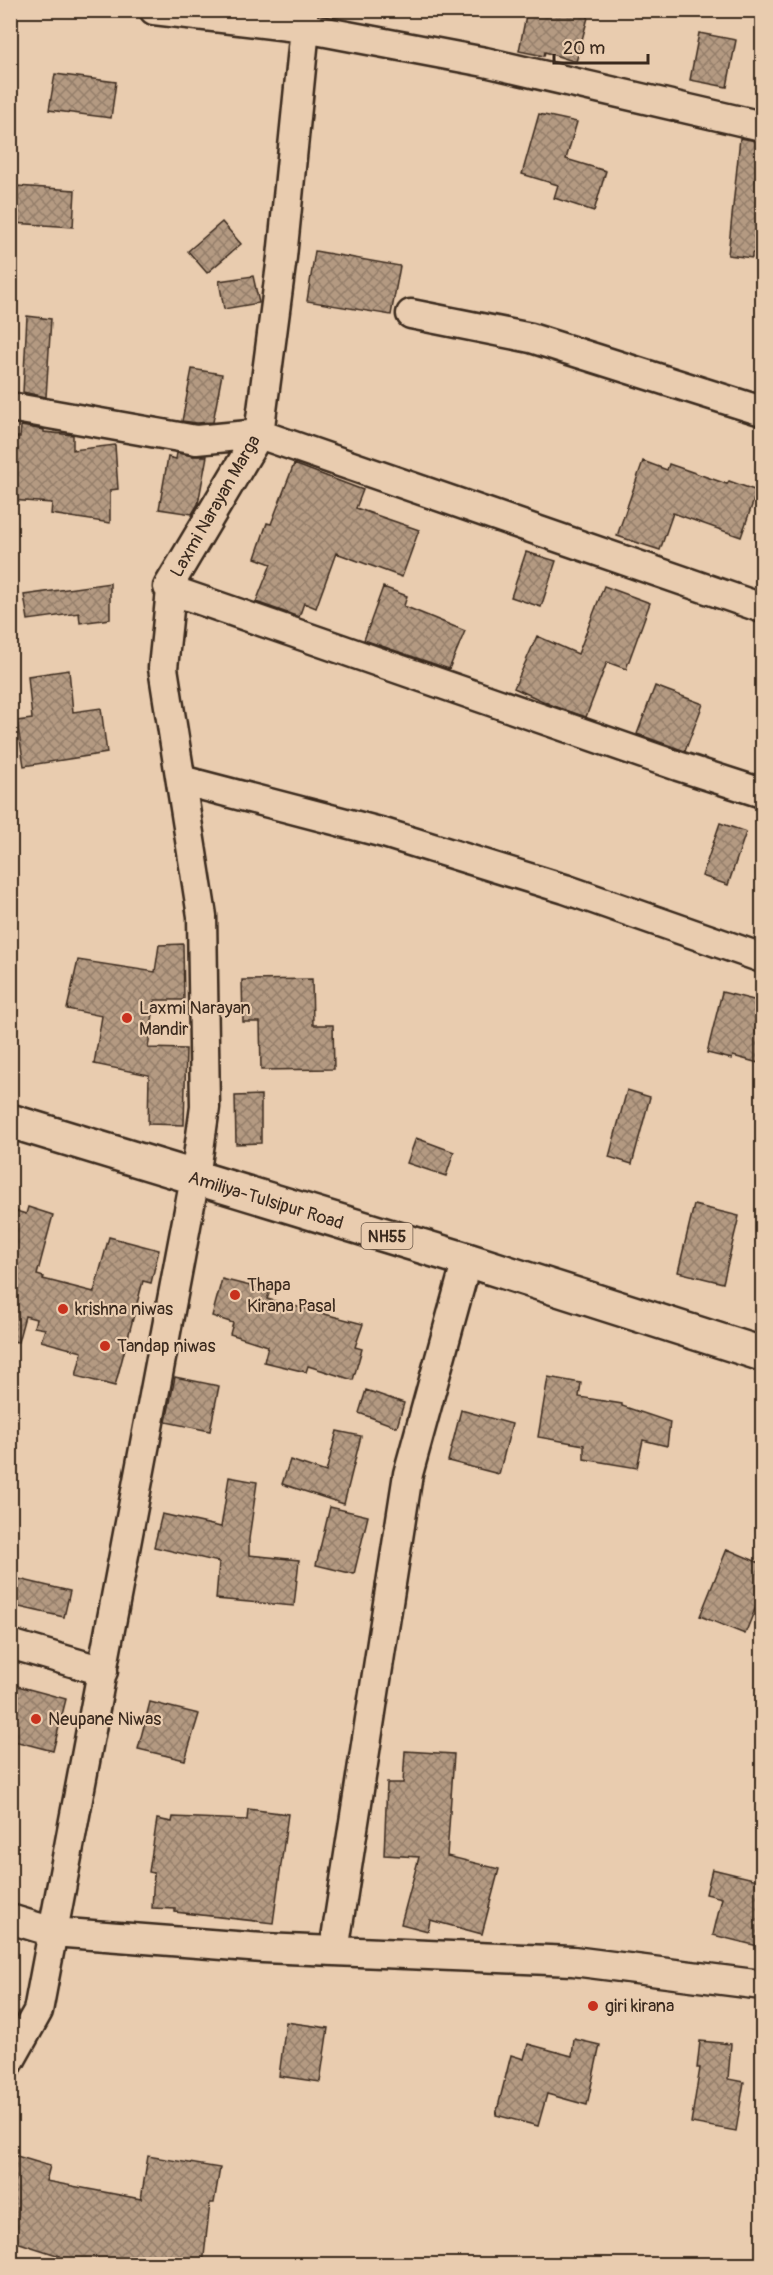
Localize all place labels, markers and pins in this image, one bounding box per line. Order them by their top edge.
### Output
place label: Laxmi Narayan Mandir [139,997,251,1041]
marker: Laxmi Narayan Mandir [120,1011,134,1025]
place label: Thapa Kirana Pasal [247,1274,336,1318]
marker: Thapa Kirana Pasal [228,1288,242,1302]
place label: krishna niwas [75,1298,173,1321]
marker: krishna niwas [56,1302,70,1316]
place label: Tandap niwas [117,1335,215,1358]
marker: Tandap niwas [98,1339,112,1353]
place label: Neupane Niwas [48,1708,161,1731]
marker: Neupane Niwas [29,1712,43,1726]
place label: giri kirana [605,1995,674,2018]
marker: giri kirana [586,1999,600,2013]

